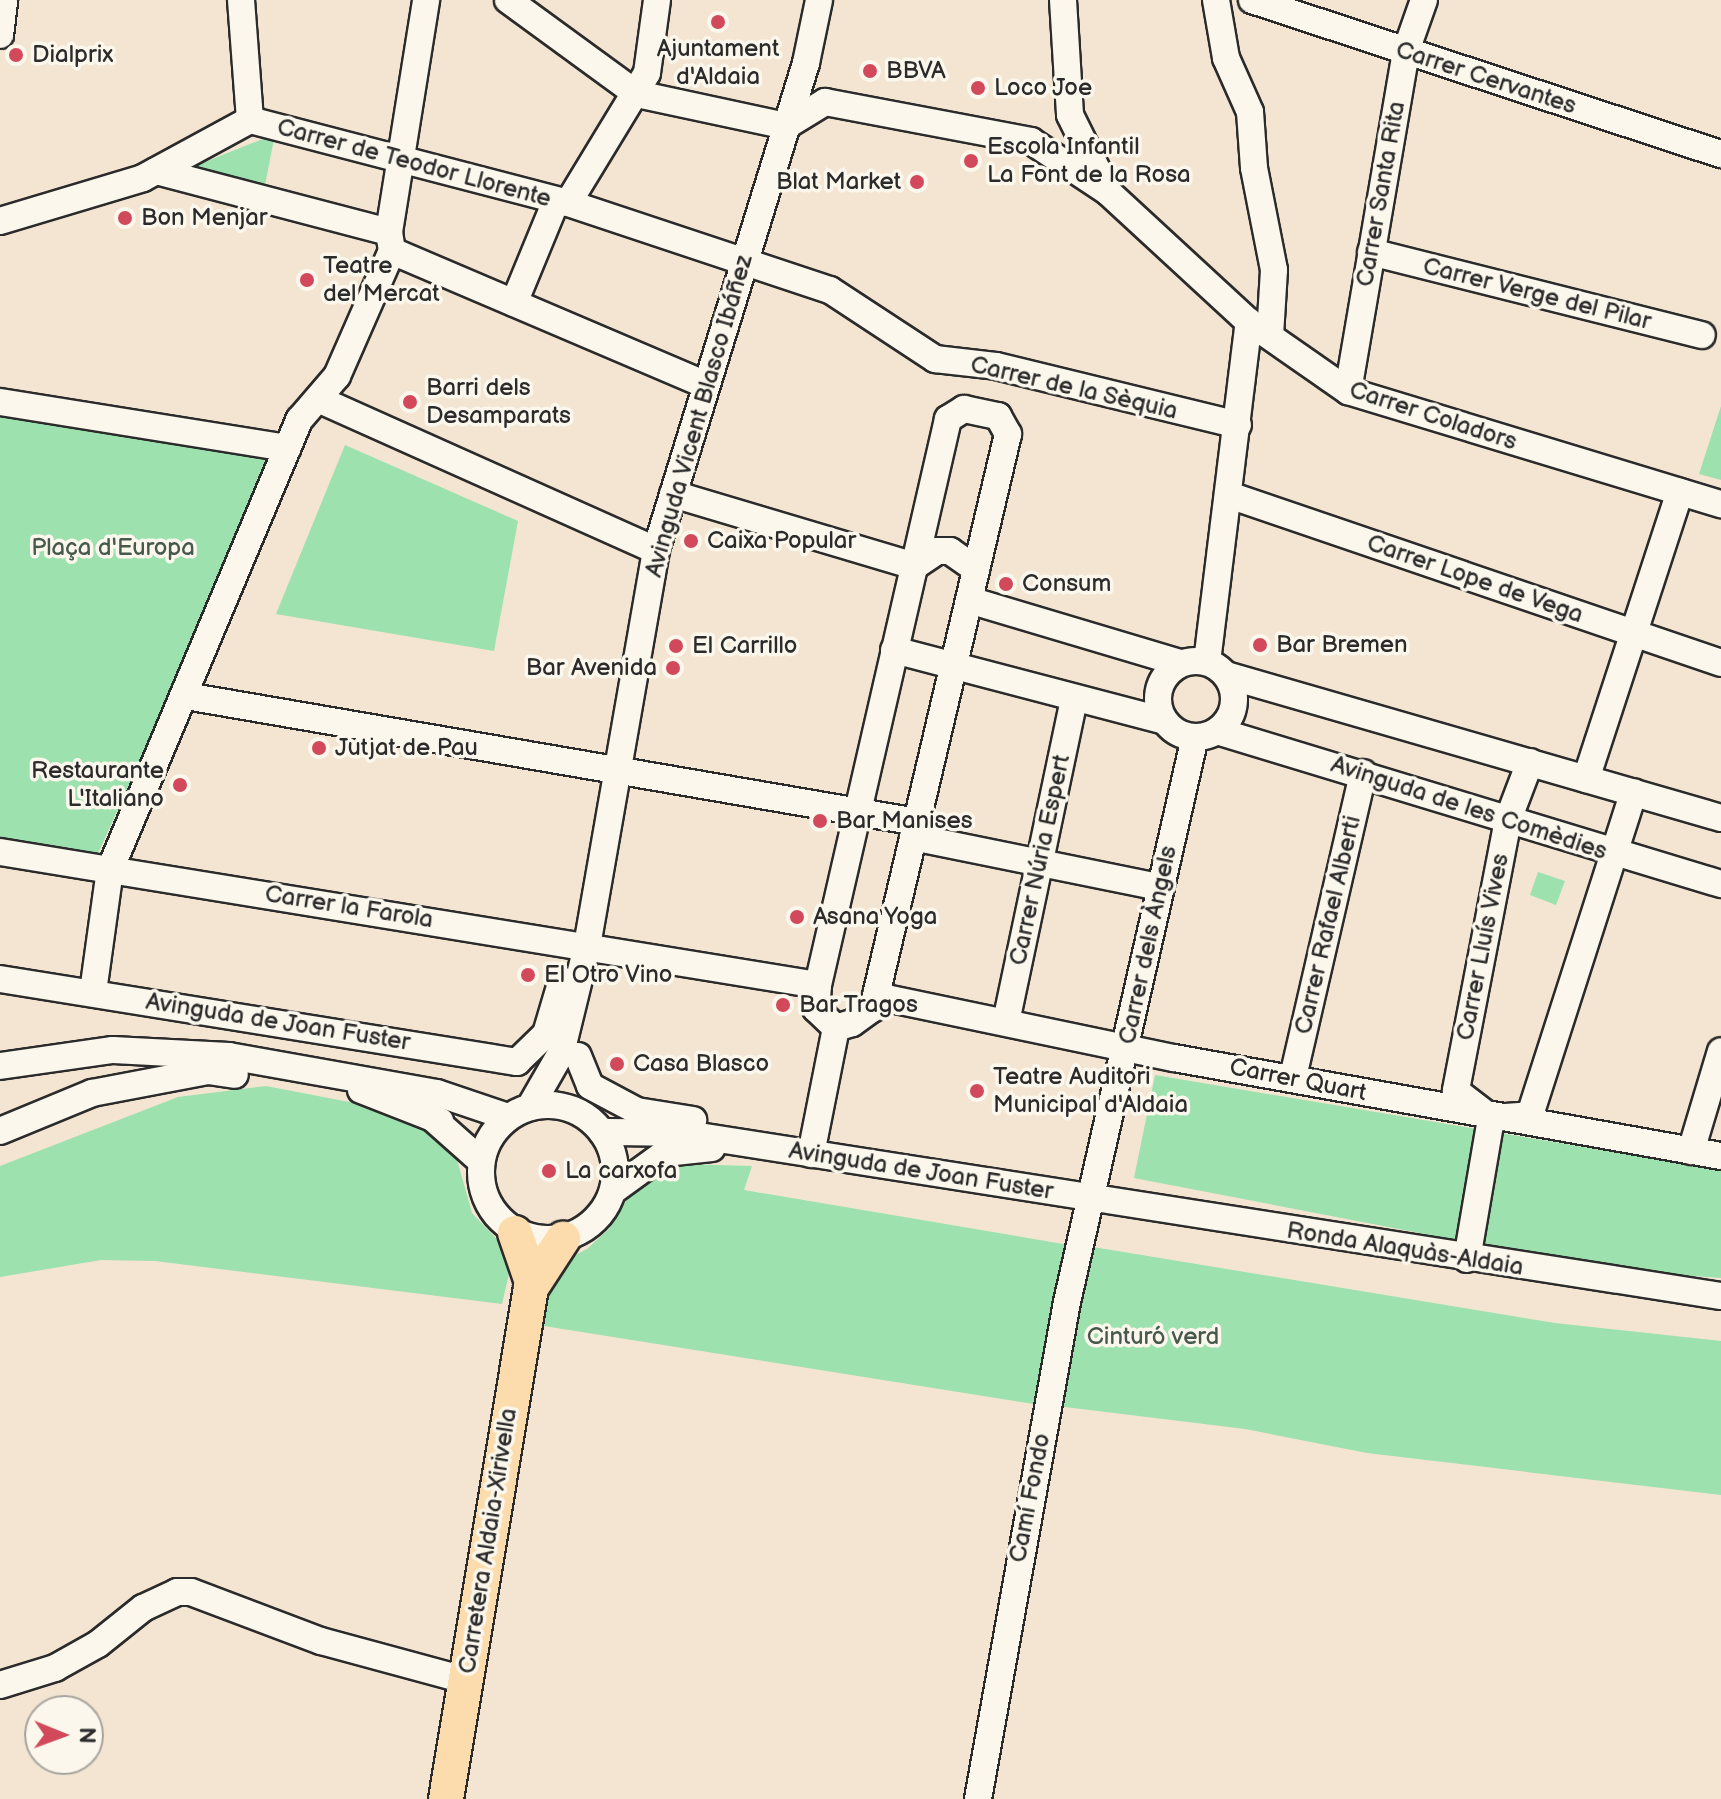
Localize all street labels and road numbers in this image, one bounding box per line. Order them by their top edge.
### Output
street label: Carrer Cervantes [1392,35,1580,121]
street label: Carrer Santa Rita [1350,99,1412,289]
street label: Carrer de Teodor Llorente [274,112,554,214]
street label: Avinguda Vicent Blasco Ibáñez [639,251,759,581]
street label: Carrer Verge del Pilar [1420,252,1654,336]
street label: Carrer de la Sèquia [967,350,1181,426]
street label: Carrer Coladors [1346,375,1520,457]
street label: Carrer Lope de Vega [1363,528,1587,630]
street label: Avinguda de les Comèdies [1327,750,1611,866]
street label: Carrer Núria Espert [1004,752,1076,968]
street label: Carrer Rafael Alberti [1289,813,1367,1037]
street label: Carrer dels Àngels [1113,843,1183,1047]
street label: Carrer Lluís Vives [1451,851,1515,1043]
street label: Carrer la Farola [263,879,435,935]
street label: Avinguda de Joan Fuster [143,987,413,1057]
street label: Carrer Quart [1227,1053,1369,1107]
street label: Avinguda de Joan Fuster [786,1136,1056,1206]
street label: Ronda Alaquàs-Aldaia [1285,1216,1525,1282]
street label: Carretera Aldaia-Xirivella [453,1406,523,1676]
street label: Camí Fondo [1003,1431,1057,1565]

